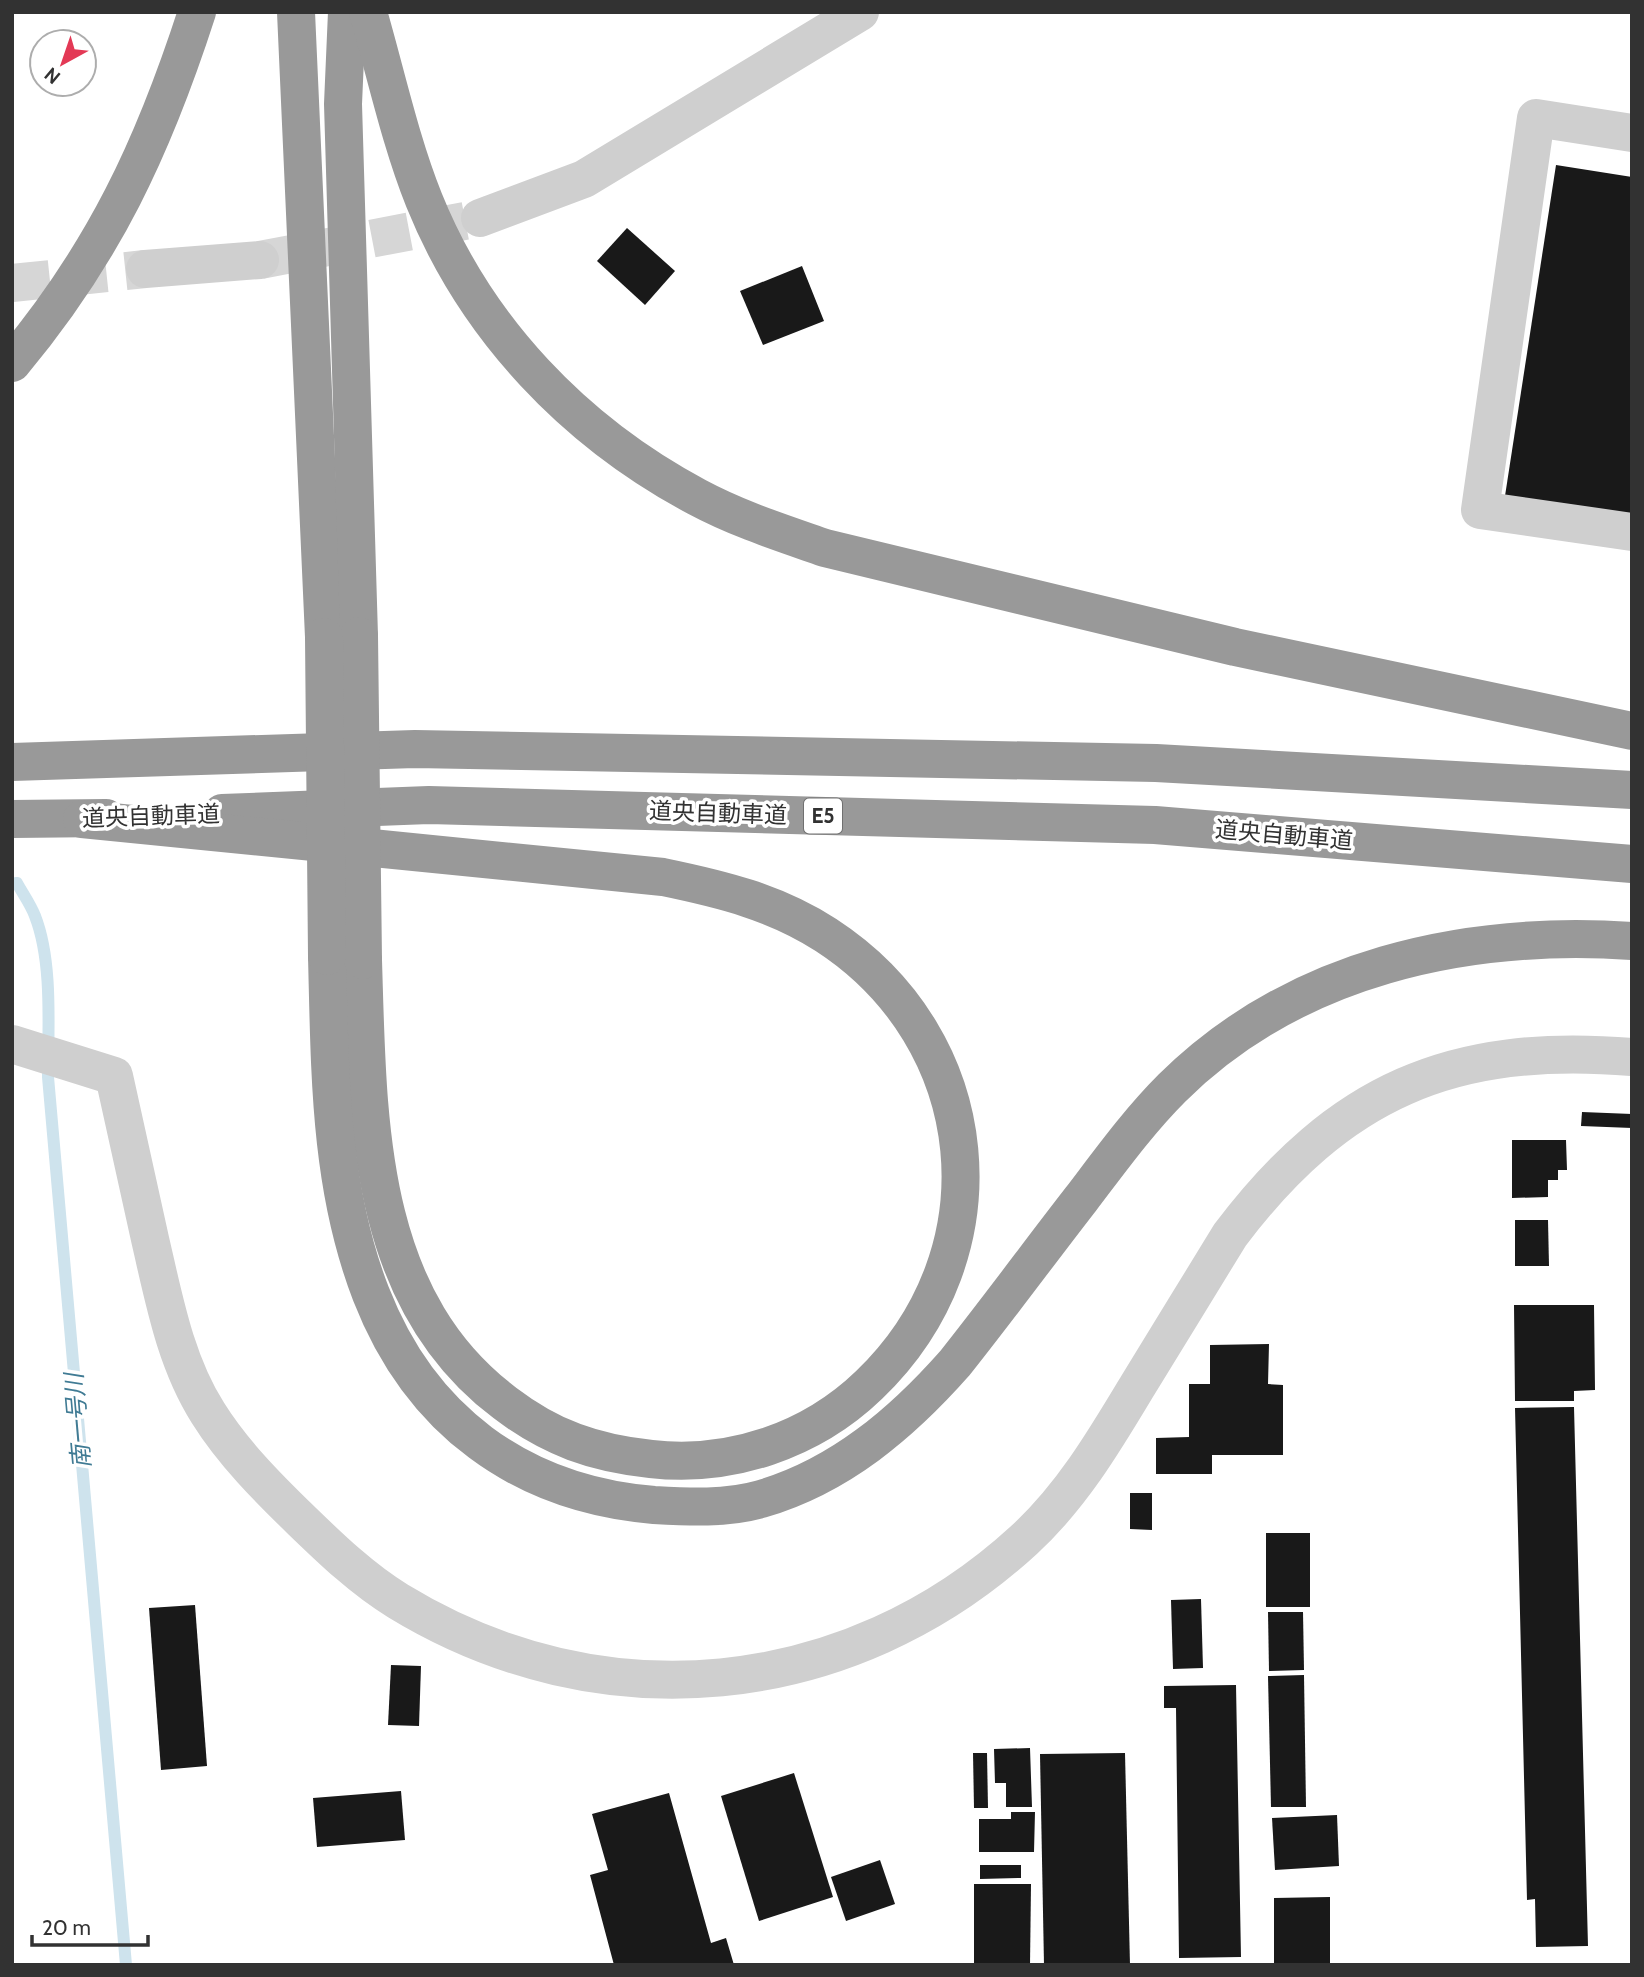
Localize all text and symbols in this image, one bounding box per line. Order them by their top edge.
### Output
north arrow [28,28,98,98]
text: N [40,63,65,89]
street label: 道央自動車道 [649,797,787,829]
road number: E5 [804,798,842,834]
street label: 道央自動車道 [82,800,220,832]
street label: 道央自動車道 [1214,815,1354,855]
water label: 南一号川 [59,1369,96,1470]
scale bar [32,1904,147,1948]
text: 20 m [42,1915,91,1940]

